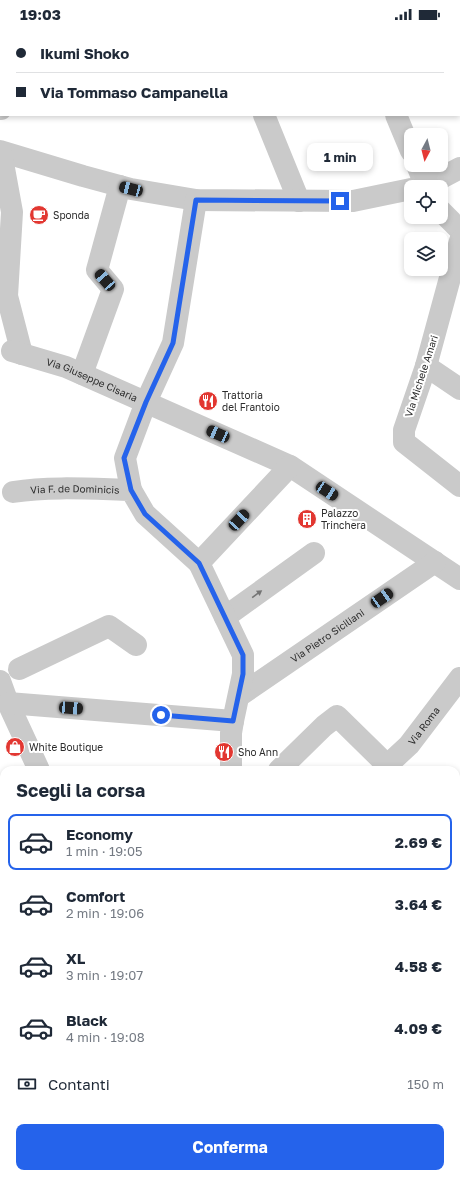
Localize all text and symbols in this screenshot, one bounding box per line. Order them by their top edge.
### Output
text: 19:03 [20,5,61,23]
text: Ikumi Shoko [40,44,129,62]
text: Via Tommaso Campanella [40,83,228,101]
north arrow [404,128,448,172]
map controls [404,128,448,276]
callout: 1 min [307,143,373,171]
text: 1 min [324,149,356,165]
car [118,180,144,198]
button: locate [404,180,448,224]
route end [331,192,349,210]
cafe icon: Sponda [28,204,50,226]
place label: Sponda [53,209,90,221]
button: layers [404,232,448,276]
car [93,267,117,293]
street label: Via Michele Amari [402,334,440,418]
street label: Via Giuseppe Cisaria [45,355,139,404]
place label: Trattoria del Frantoio [222,389,280,413]
restaurant icon: Trattoria del Frantoio [197,390,219,412]
car [205,424,231,444]
car [314,479,340,503]
street label: Via F. de Dominicis [30,482,120,496]
car [226,507,252,533]
place label: Palazzo Trinchera [321,507,366,531]
building icon: Palazzo Trinchera [296,508,318,530]
car [369,586,395,610]
one-way arrow [251,590,262,598]
street label: Via Pietro Siciliani [288,606,366,665]
car [59,701,83,715]
street label: Via Roma [405,704,442,747]
route start [152,706,170,724]
shop icon: White Boutique [4,736,26,758]
place label: White Boutique [29,741,103,753]
restaurant icon: Sho Ann [213,741,235,763]
place label: Sho Ann [238,746,278,758]
text: Scegli la corsa [16,779,145,801]
icon: car [18,824,54,860]
text: Economy [66,825,133,843]
text: 2.69 € [395,833,442,851]
text: 1 min · 19:05 [66,843,143,859]
icon: car [18,886,54,922]
text: Comfort [66,887,125,905]
text: 3.64 € [395,895,442,913]
text: 2 min · 19:06 [66,905,144,921]
icon: car [18,948,54,984]
text: XL [66,949,85,967]
text: 4.58 € [395,957,442,975]
text: 3 min · 19:07 [66,967,143,983]
icon: car [18,1010,54,1046]
text: Black [66,1011,108,1029]
text: 4.09 € [394,1019,442,1037]
text: 4 min · 19:08 [66,1029,145,1045]
icon: cash [16,1073,38,1095]
text: Contanti [48,1075,110,1093]
text: 150 m [407,1076,444,1092]
button: Conferma [16,1124,444,1170]

